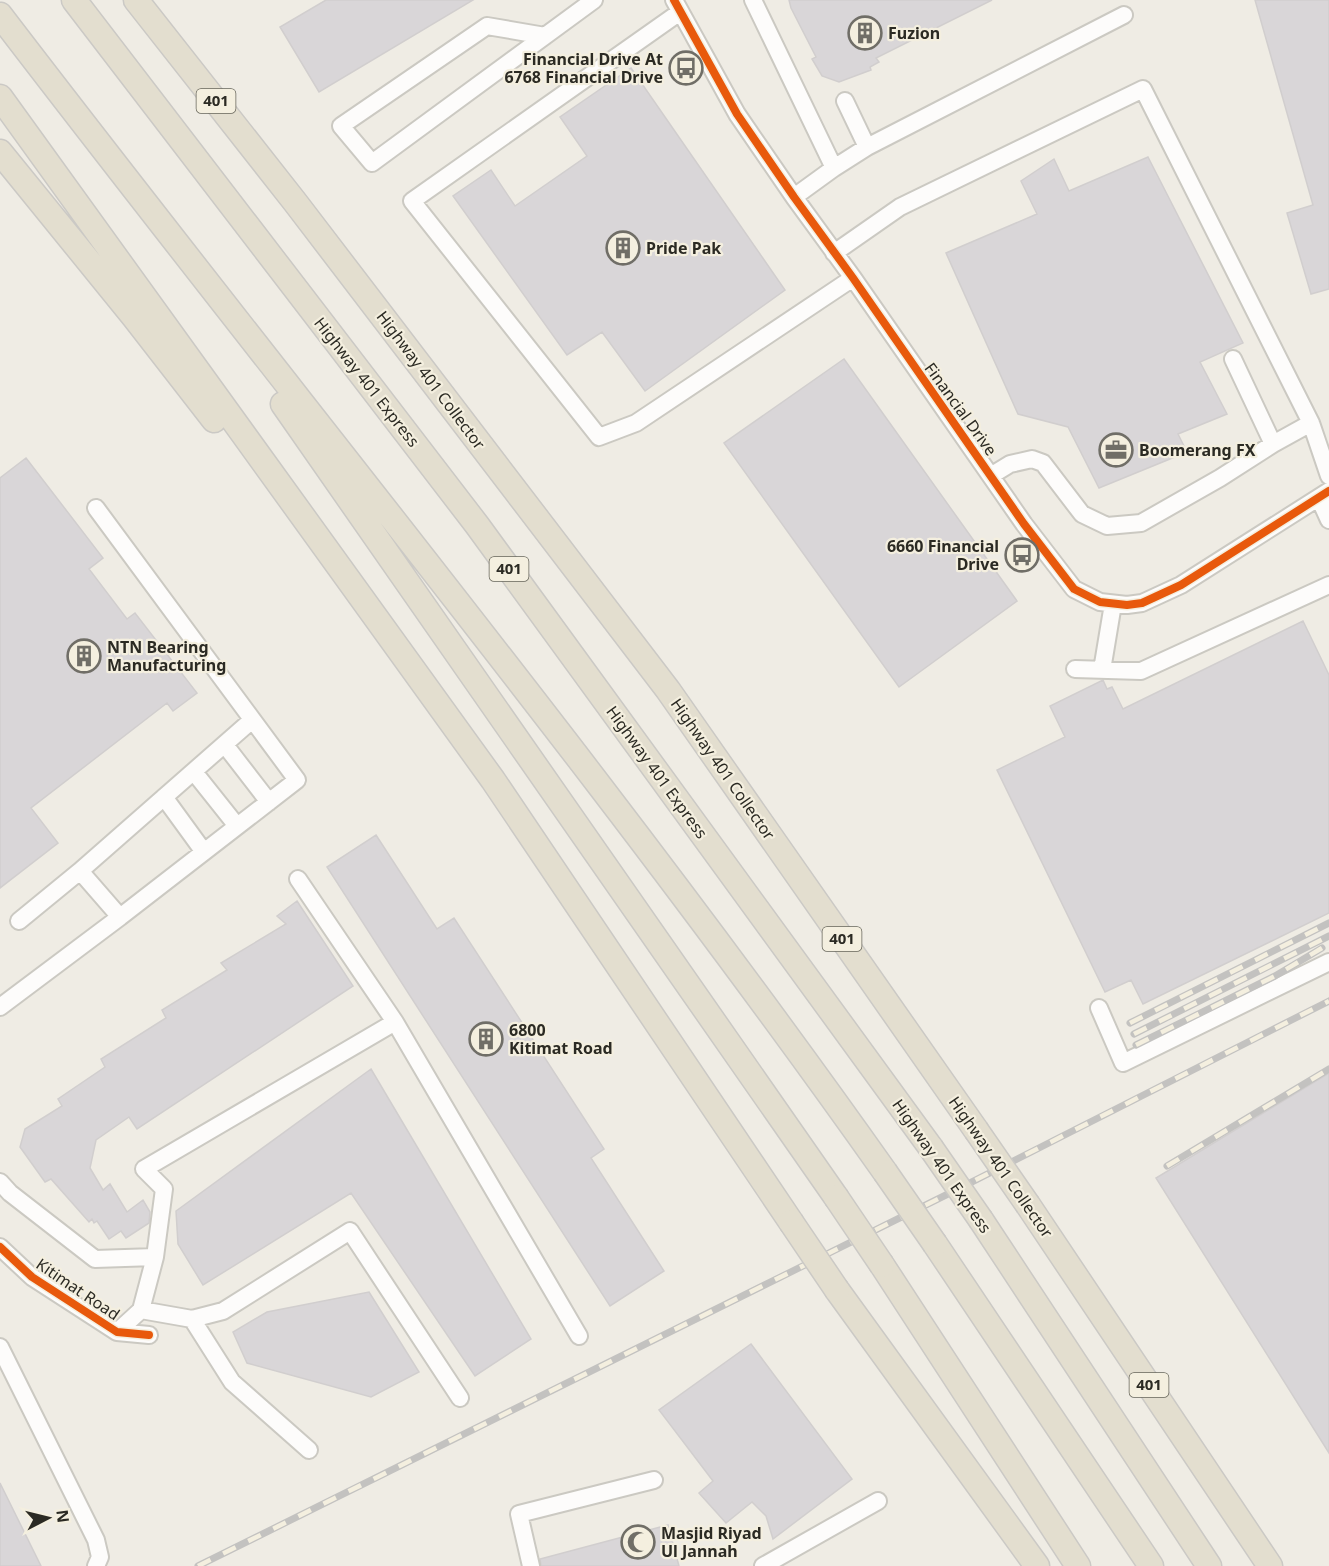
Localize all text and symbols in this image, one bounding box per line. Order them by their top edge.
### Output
building icon: Fuzion [847,15,883,51]
place label: Fuzion [888,22,940,44]
place label: Financial Drive At 6768 Financial Drive [504,48,663,88]
bus stop icon: Financial Drive At 6768 Financial Drive [668,50,704,86]
road number: 401 [196,89,236,113]
building icon: Pride Pak [605,230,641,266]
place label: Pride Pak [646,237,721,259]
street label: Highway 401 Collector [372,306,491,454]
street label: Highway 401 Express [309,313,425,451]
street label: Financial Drive [920,358,1002,460]
office icon: Boomerang FX [1098,432,1134,468]
place label: Boomerang FX [1139,439,1256,461]
place label: 6660 Financial Drive [887,535,999,575]
bus stop icon: 6660 Financial Drive [1004,537,1040,573]
road number: 401 [490,557,528,581]
place label: NTN Bearing Manufacturing [107,636,226,676]
building icon: NTN Bearing Manufacturing [66,638,102,674]
street label: Highway 401 Collector [666,694,780,844]
street label: Highway 401 Express [601,701,713,843]
road number: 401 [822,927,862,951]
place label: 6800 Kitimat Road [509,1019,613,1059]
building icon: 6800 Kitimat Road [468,1021,504,1057]
street label: Highway 401 Collector [944,1092,1058,1242]
street label: Highway 401 Express [887,1095,997,1237]
street label: Kitimat Road [32,1253,124,1325]
road number: 401 [1130,1373,1168,1397]
north arrow [18,1488,78,1548]
text: N [51,1508,75,1524]
place label: Masjid Riyad Ul Jannah [661,1522,762,1562]
mosque icon: Masjid Riyad Ul Jannah [620,1524,656,1560]

